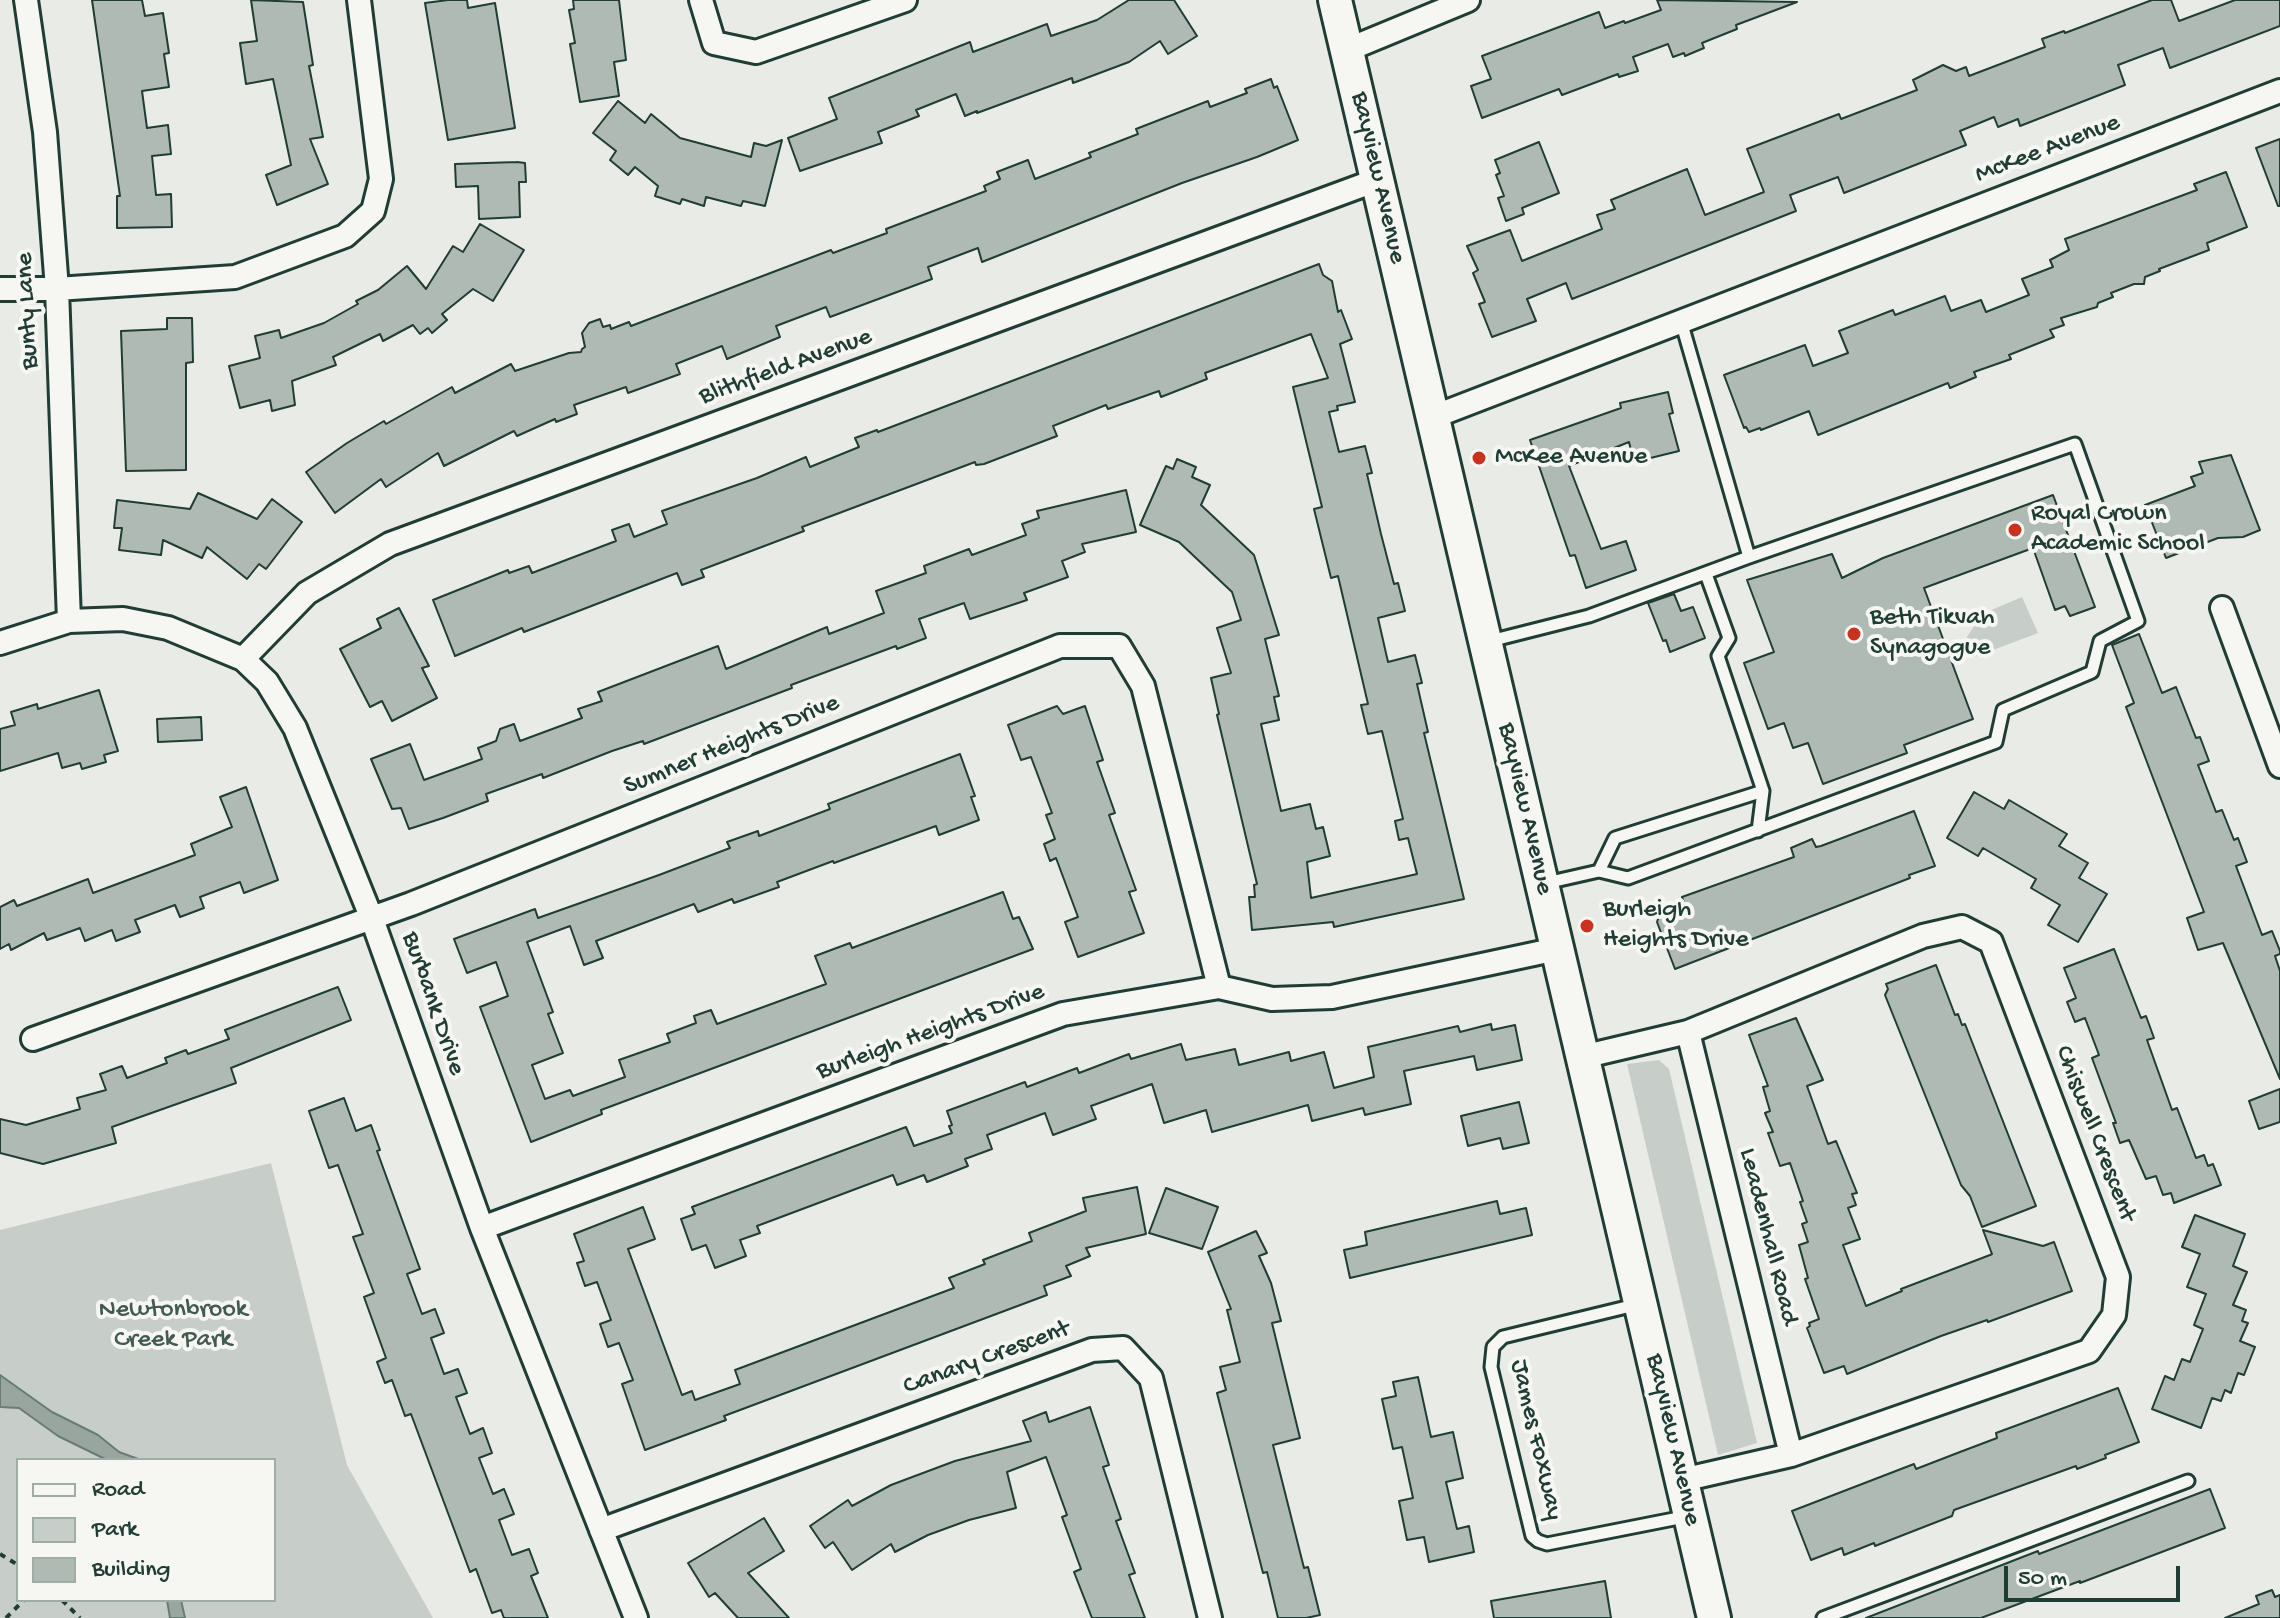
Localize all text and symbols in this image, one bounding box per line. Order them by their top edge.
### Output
street label: Bayview Avenue [1342,89,1412,267]
street label: McKee Avenue [1971,108,2125,192]
street label: Bunty Lane [10,252,48,370]
street label: Blithfield Avenue [695,322,877,414]
place label: McKee Avenue [1495,442,1647,474]
marker: McKee Avenue [1470,449,1488,467]
place label: Royal Crown Academic School [2031,499,2205,560]
marker: Royal Crown Academic School [2006,521,2024,539]
place label: Beth Tikvah Synagogue [1870,603,1995,664]
marker: Beth Tikvah Synagogue [1845,625,1863,643]
street label: Sumner Heights Drive [620,689,844,803]
street label: Bayview Avenue [1489,720,1559,898]
place label: Burleigh Heights Drive [1603,895,1749,956]
marker: Burleigh Heights Drive [1578,917,1596,935]
street label: Burbank Drive [393,928,471,1080]
street label: Burleigh Heights Drive [813,977,1049,1089]
street label: Chiswell Crescent [2046,1042,2142,1226]
street label: Leadenhall Road [1730,1145,1804,1329]
park label: Newtonbrook Creek Park [99,1295,247,1356]
street label: Canary Crescent [899,1314,1075,1404]
street label: Bayview Avenue [1637,1351,1707,1529]
street label: James Foxway [1501,1357,1569,1523]
legend [16,1458,276,1602]
text: Road [92,1476,144,1505]
text: Park [92,1516,138,1545]
scale bar [2008,1550,2184,1600]
text: Building [92,1556,170,1585]
text: 50 m [2018,1565,2067,1594]

